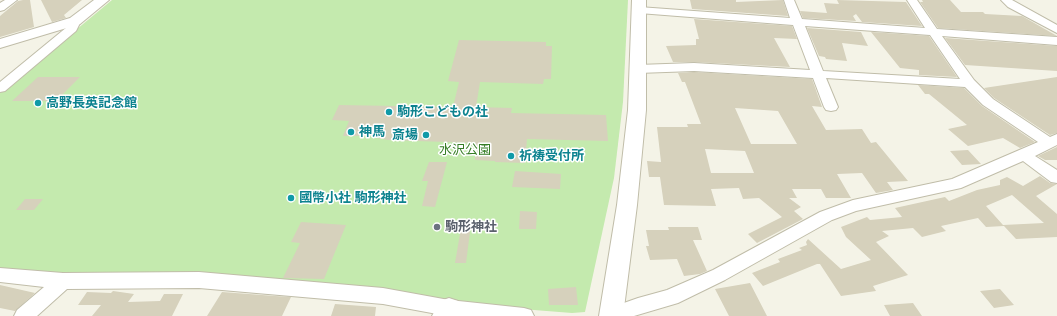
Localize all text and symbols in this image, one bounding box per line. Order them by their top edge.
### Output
place label: 高野長英記念館 [46,95,137,111]
marker: 高野長英記念館 [33,98,43,108]
place label: 駒形こどもの社 [397,104,488,120]
marker: 駒形こどもの社 [384,107,394,117]
place label: 神馬 [359,124,385,140]
marker: 神馬 [346,127,356,137]
place label: 斎場 [392,127,418,143]
marker: 斎場 [421,130,431,140]
park label: 水沢公園 [439,142,491,158]
place label: 祈祷受付所 [519,148,584,164]
marker: 祈祷受付所 [506,151,516,161]
place label: 國幣小社 駒形神社 [299,190,406,206]
marker: 國幣小社 駒形神社 [286,193,296,203]
place label: 駒形神社 [445,219,497,235]
marker: 駒形神社 [432,222,442,232]

